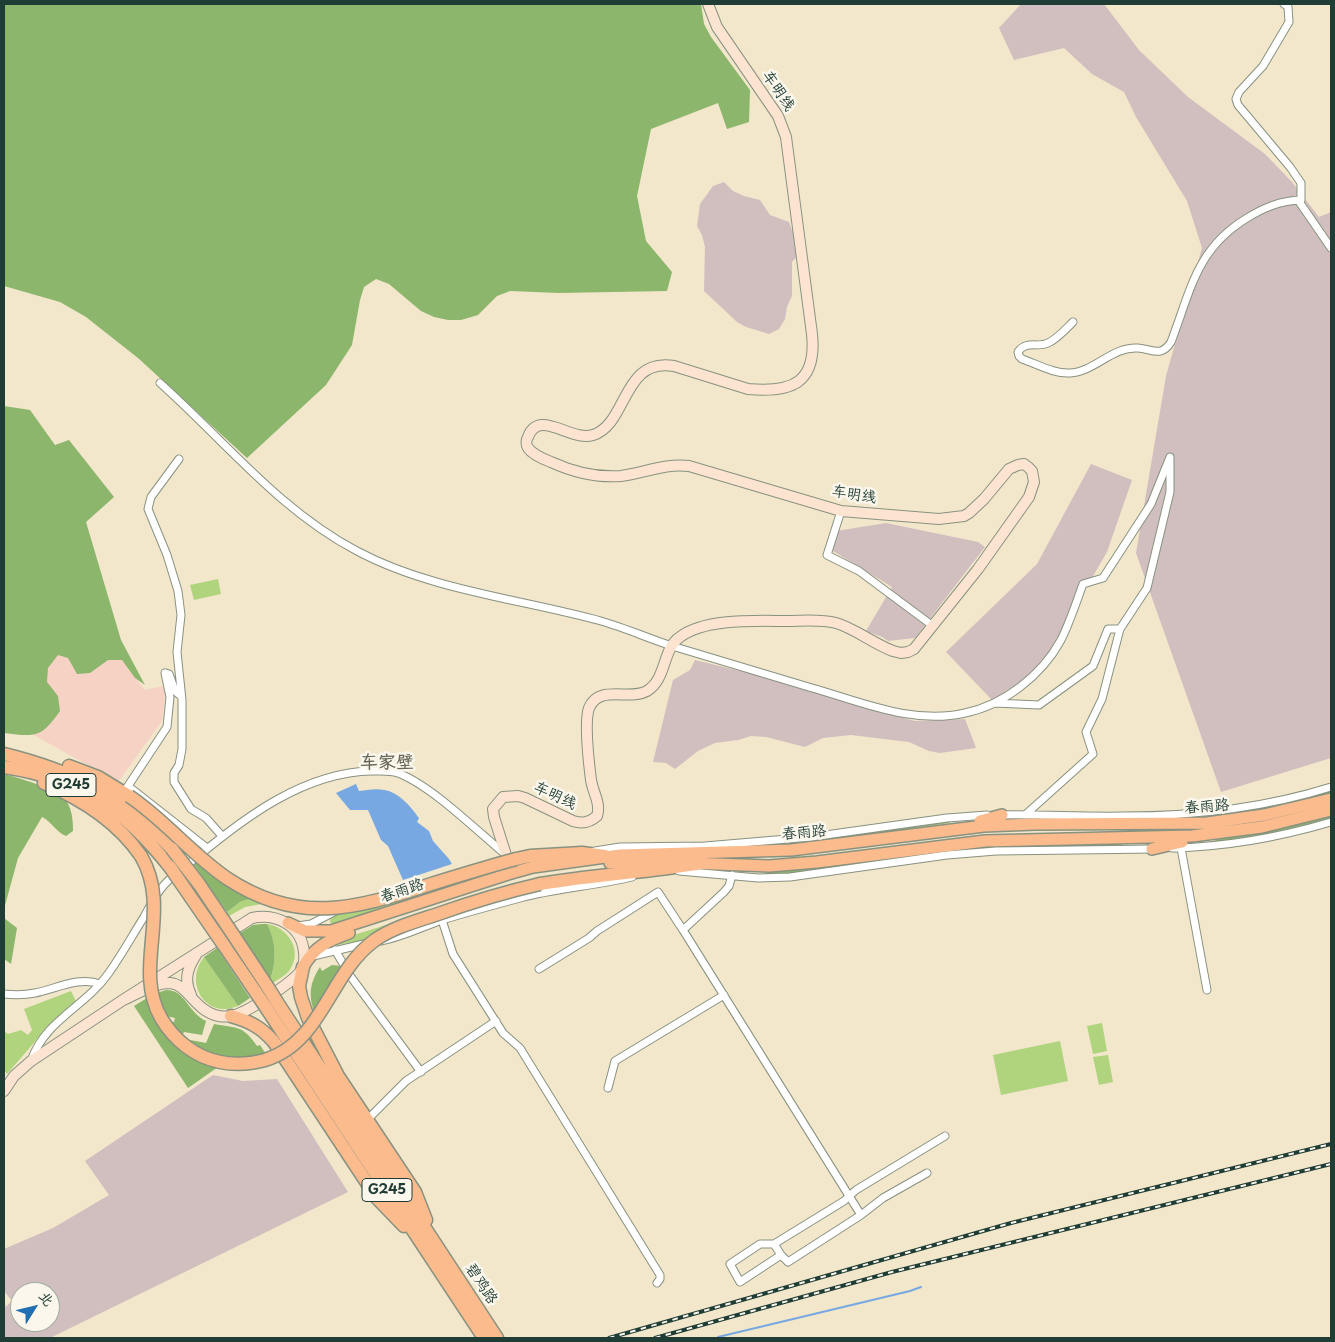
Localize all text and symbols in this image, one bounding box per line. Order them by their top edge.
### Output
street label: 车明线 [758,67,798,115]
street label: 车明线 [830,483,878,507]
district label: 车家壁 [360,752,414,774]
road number: G245 [46,774,96,796]
street label: 车明线 [531,778,579,814]
street label: 春雨路 [1184,796,1230,818]
street label: 春雨路 [781,822,827,844]
street label: 春雨路 [378,875,426,907]
road number: G245 [362,1178,412,1202]
street label: 碧鸡路 [461,1260,501,1308]
north arrow [10,1282,60,1332]
text: 北 [34,1287,59,1310]

